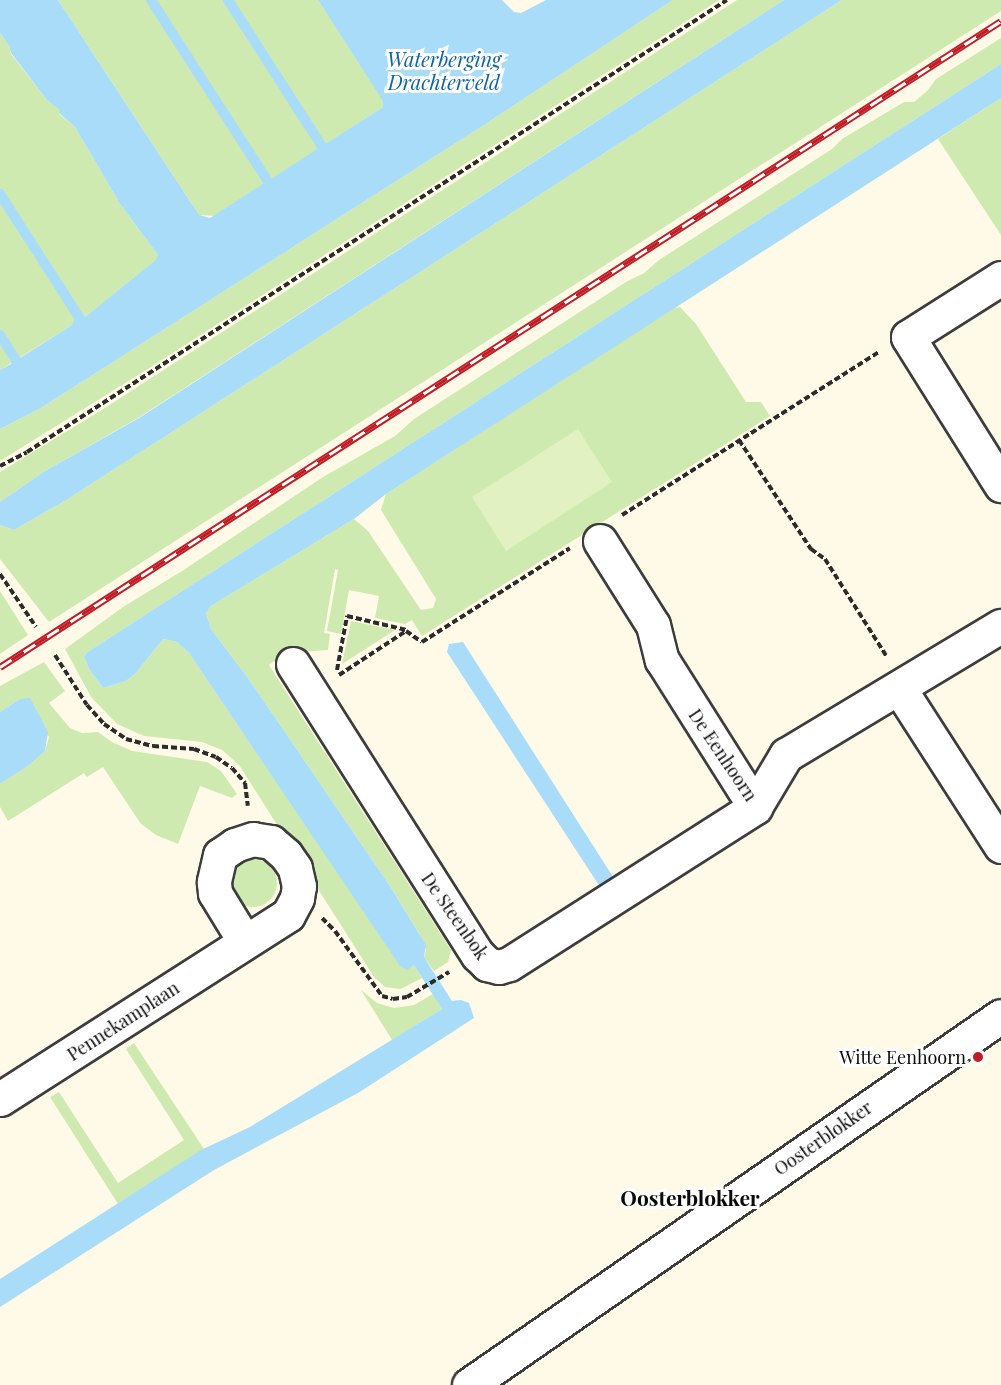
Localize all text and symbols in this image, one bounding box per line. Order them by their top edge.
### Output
water label: Waterberging Drachterveld [387,46,501,93]
street label: De Eenhoorn [684,705,762,805]
street label: De Steenbok [417,868,493,964]
street label: Pennekamplaan [63,977,183,1065]
place label: Witte Eenhoorn [839,1046,966,1068]
marker: Witte Eenhoorn [971,1050,985,1064]
street label: Oosterblokker [770,1096,876,1180]
district label: Oosterblokker [620,1184,760,1210]

